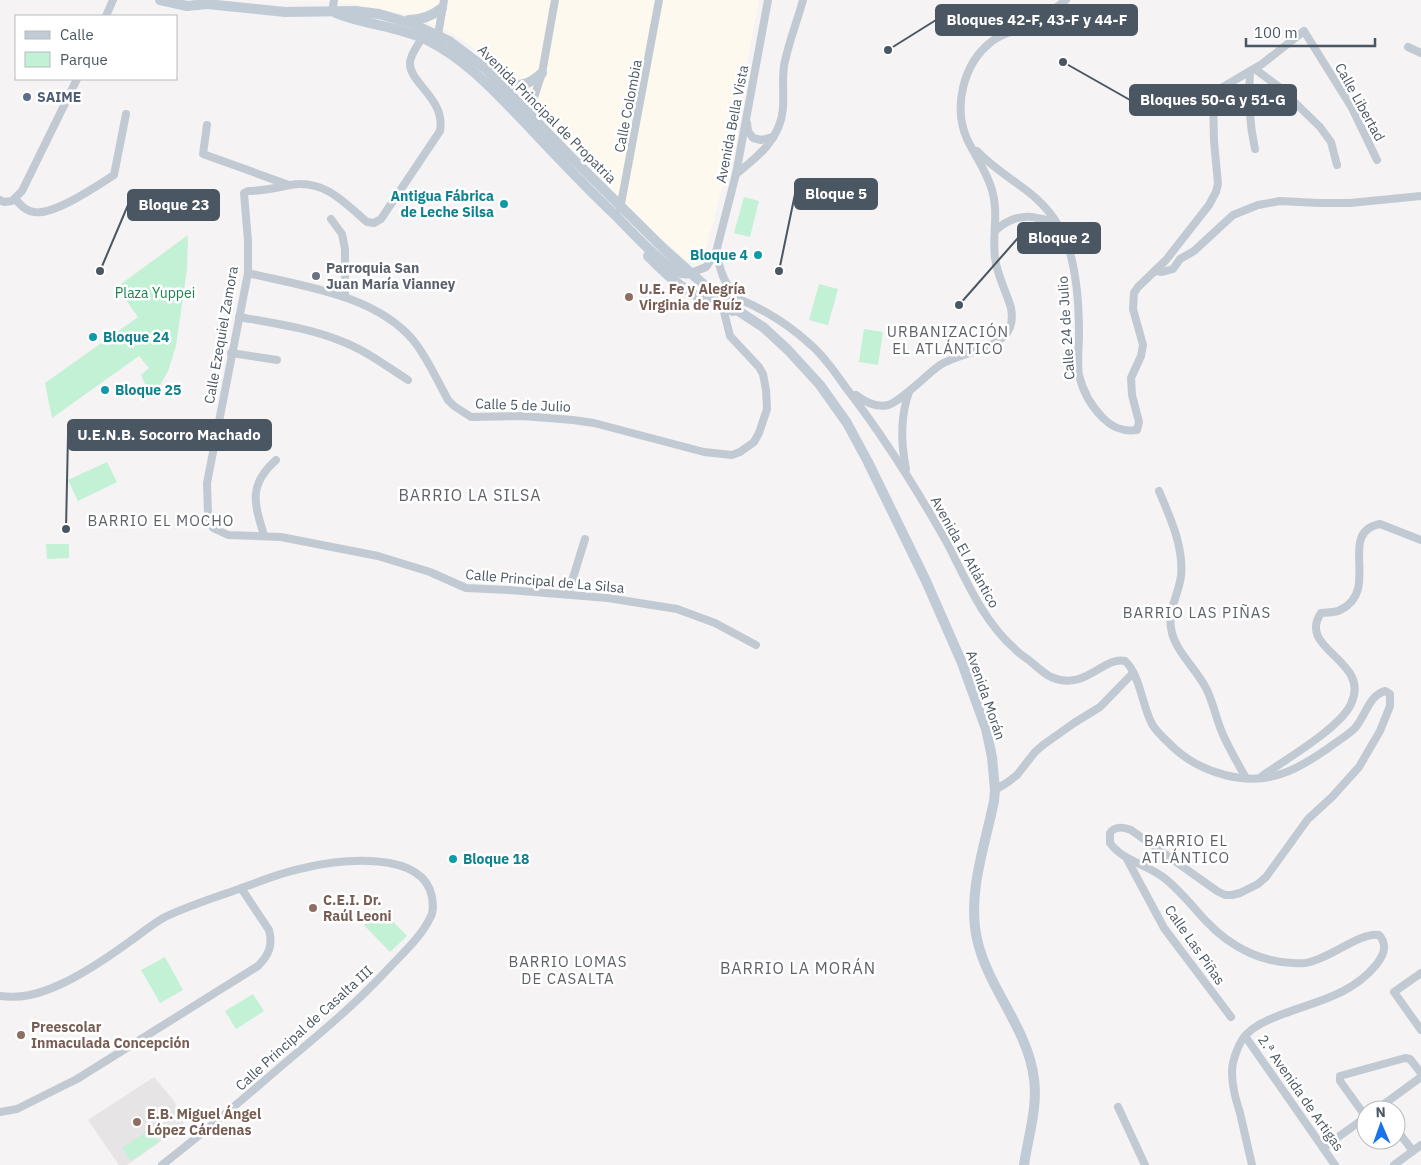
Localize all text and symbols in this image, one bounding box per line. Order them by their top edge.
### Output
callout: Bloques 42-F, 43-F y 44-F [936,5,1137,35]
text: Bloques 42-F, 43-F y 44-F [947,10,1128,29]
legend [15,15,178,80]
scale bar [1246,15,1375,47]
text: 100 m [1254,23,1298,42]
text: Calle [60,25,94,44]
street label: Avenida Principal de Propatria [474,41,620,187]
text: Parque [60,50,108,69]
street label: Calle Colombia [610,58,646,154]
street label: Calle Libertad [1331,60,1389,144]
street label: Avenida Bella Vista [712,63,752,185]
callout: Bloques 50-G y 51-G [1130,85,1296,115]
place label: SAIME [37,88,81,106]
text: Bloques 50-G y 51-G [1140,90,1286,109]
marker: SAIME [21,91,33,103]
callout: Bloque 5 [795,179,877,209]
text: Bloque 5 [805,184,867,203]
place label: Antigua Fábrica de Leche Silsa [390,187,494,221]
callout: Bloque 23 [128,190,219,220]
text: Bloque 23 [138,195,210,214]
marker: Antigua Fábrica de Leche Silsa [498,198,510,210]
callout: Bloque 2 [1018,223,1100,253]
text: Bloque 2 [1028,228,1090,247]
place label: Bloque 4 [690,246,748,264]
marker: Bloque 4 [752,249,764,261]
place label: Parroquia San Juan María Vianney [326,259,456,293]
street label: Calle Ezequiel Zamora [200,264,242,405]
marker: Parroquia San Juan María Vianney [310,270,322,282]
street label: Calle 24 de Julio [1053,275,1079,381]
place label: U.E. Fe y Alegría Virginia de Ruíz [639,280,745,314]
park label: Plaza Yuppei [115,284,195,302]
marker: U.E. Fe y Alegría Virginia de Ruíz [623,291,635,303]
district label: URBANIZACIÓN EL ATLÁNTICO [887,322,1009,358]
place label: Bloque 24 [103,328,169,346]
marker: Bloque 24 [87,331,99,343]
place label: Bloque 25 [115,381,181,399]
marker: Bloque 25 [99,384,111,396]
street label: Calle 5 de Julio [475,394,571,416]
callout: U.E.N.B. Socorro Machado [68,420,271,450]
text: U.E.N.B. Socorro Machado [77,425,261,444]
district label: BARRIO LA SILSA [398,485,542,505]
street label: Avenida El Atlántico [927,493,1003,611]
district label: BARRIO EL MOCHO [88,511,234,530]
street label: Calle Principal de La Silsa [465,565,626,597]
district label: BARRIO LAS PIÑAS [1123,603,1271,622]
street label: Avenida Morán [962,648,1010,742]
district label: BARRIO EL ATLÁNTICO [1142,831,1230,867]
place label: Bloque 18 [463,850,529,868]
marker: Bloque 18 [447,853,459,865]
place label: C.E.I. Dr. Raúl Leoni [323,891,392,925]
marker: C.E.I. Dr. Raúl Leoni [307,902,319,914]
street label: Calle Las Piñas [1161,902,1229,989]
district label: BARRIO LOMAS DE CASALTA [509,952,627,988]
district label: BARRIO LA MORÁN [720,957,876,978]
street label: Calle Principal de Casalta III [232,962,376,1094]
place label: Preescolar Inmaculada Concepción [31,1018,190,1052]
marker: Preescolar Inmaculada Concepción [15,1029,27,1041]
street label: 2.ª Avenida de Artigas [1254,1031,1348,1155]
north arrow [1356,1100,1406,1150]
text: N [1375,1103,1386,1121]
place label: E.B. Miguel Ángel López Cárdenas [147,1104,261,1139]
marker: E.B. Miguel Ángel López Cárdenas [131,1116,143,1128]

